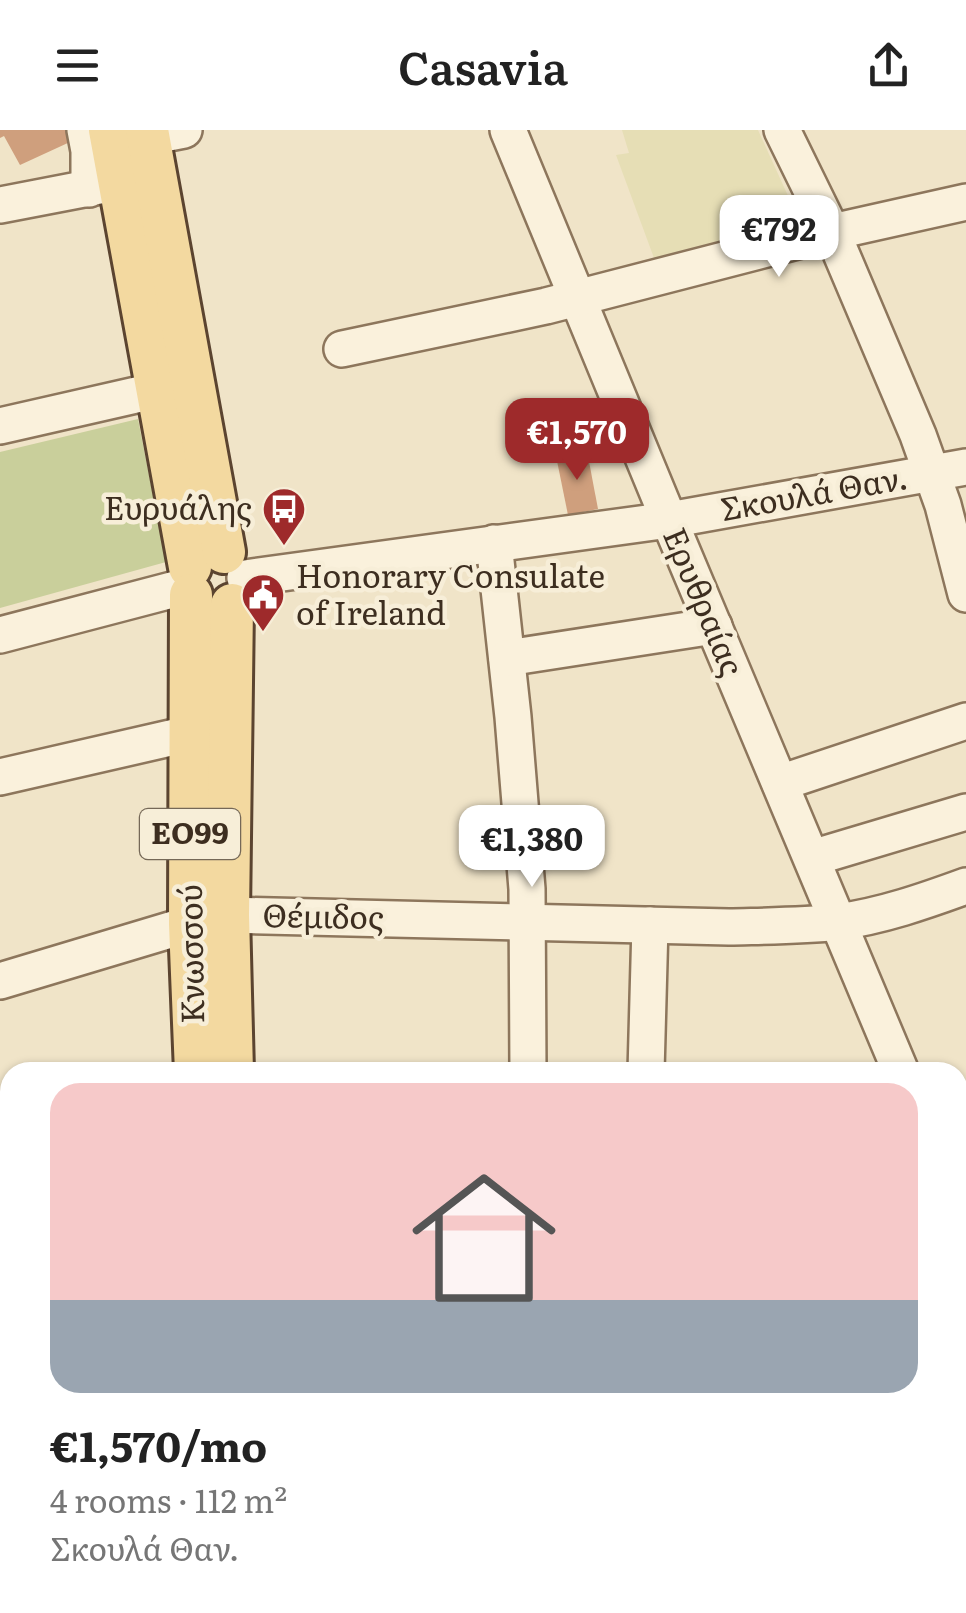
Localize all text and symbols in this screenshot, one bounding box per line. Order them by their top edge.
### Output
text: Casavia [398,32,568,99]
icon: menu [50,38,105,93]
icon: share [861,38,916,93]
pin: €792 [720,195,838,280]
text: €792 [742,203,816,251]
pin: €1,570 [496,398,658,483]
text: €1,570 [527,406,627,454]
street label: Σκουλά Θαν. [716,451,911,531]
place label: Ευρυάλης [104,482,252,530]
bus stop icon: Ευρυάλης [261,486,307,547]
street label: Ερυθραίας [653,519,759,682]
place label: Honorary Consulate of Ireland [296,550,605,635]
public building icon: Honorary Consulate of Ireland [240,572,286,633]
pin: €1,380 [451,805,613,890]
road number: ΕΟ99 [140,809,240,859]
text: €1,380 [481,813,583,861]
street label: Κνωσσού [164,884,214,1024]
street label: Θέμιδος [262,889,384,939]
icon: home [394,1148,574,1328]
text: €1,570/mo [50,1413,267,1475]
text: 4 rooms · 112 m² [50,1475,287,1523]
text: Σκουλά Θαν. [50,1523,239,1571]

